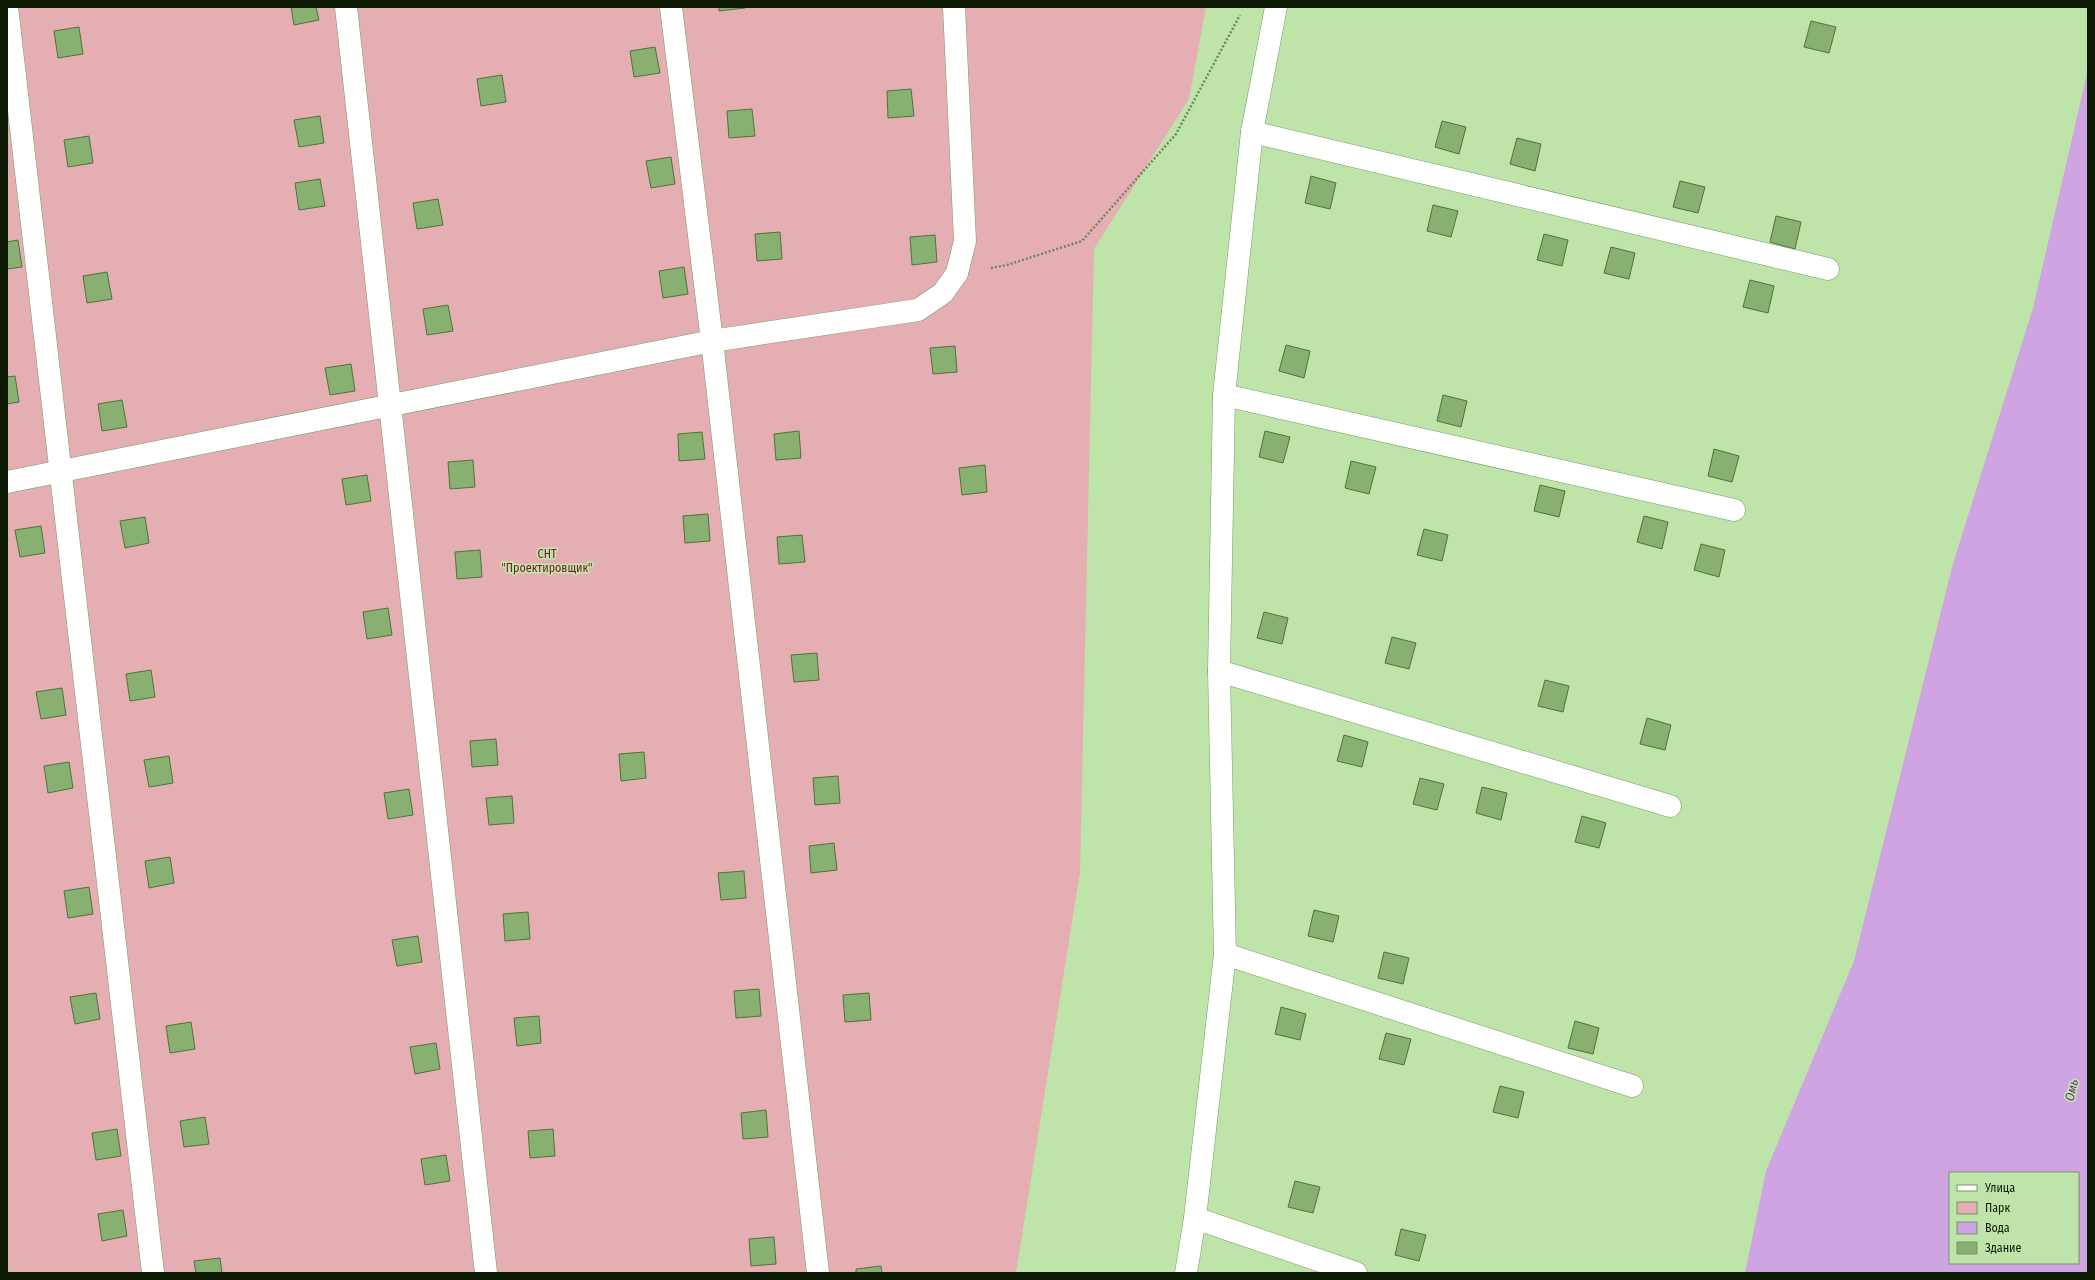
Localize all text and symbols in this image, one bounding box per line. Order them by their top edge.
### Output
park label: СНТ "Проектировщик" [501,547,593,575]
water label: Омь [2062,1078,2081,1102]
legend [1949,1172,2079,1264]
text: Улица [1984,1181,2015,1195]
text: Парк [1985,1201,2011,1215]
text: Вода [1985,1221,2010,1235]
text: Здание [1985,1241,2021,1255]

